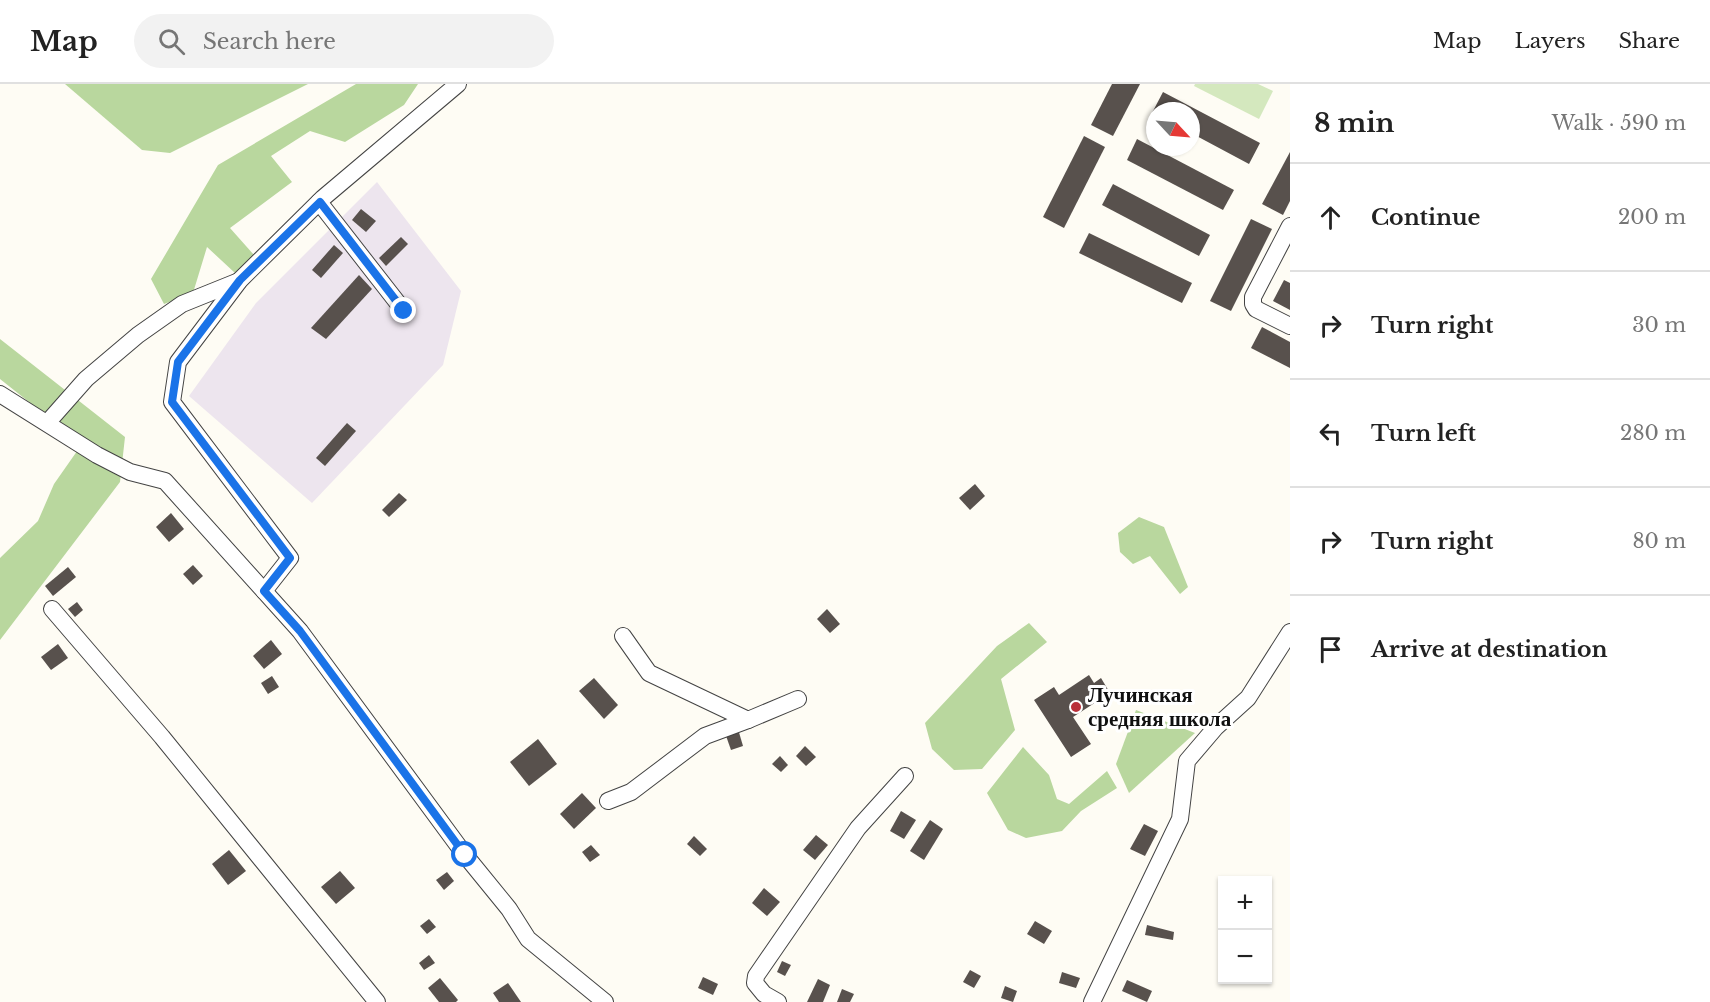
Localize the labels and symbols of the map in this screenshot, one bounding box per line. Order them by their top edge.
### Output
north arrow [1146,102,1200,156]
route end [390,297,416,323]
place label: Лучинская средняя школа [1088,682,1232,732]
marker: Лучинская средняя школа [1069,700,1083,714]
route start [451,841,477,867]

